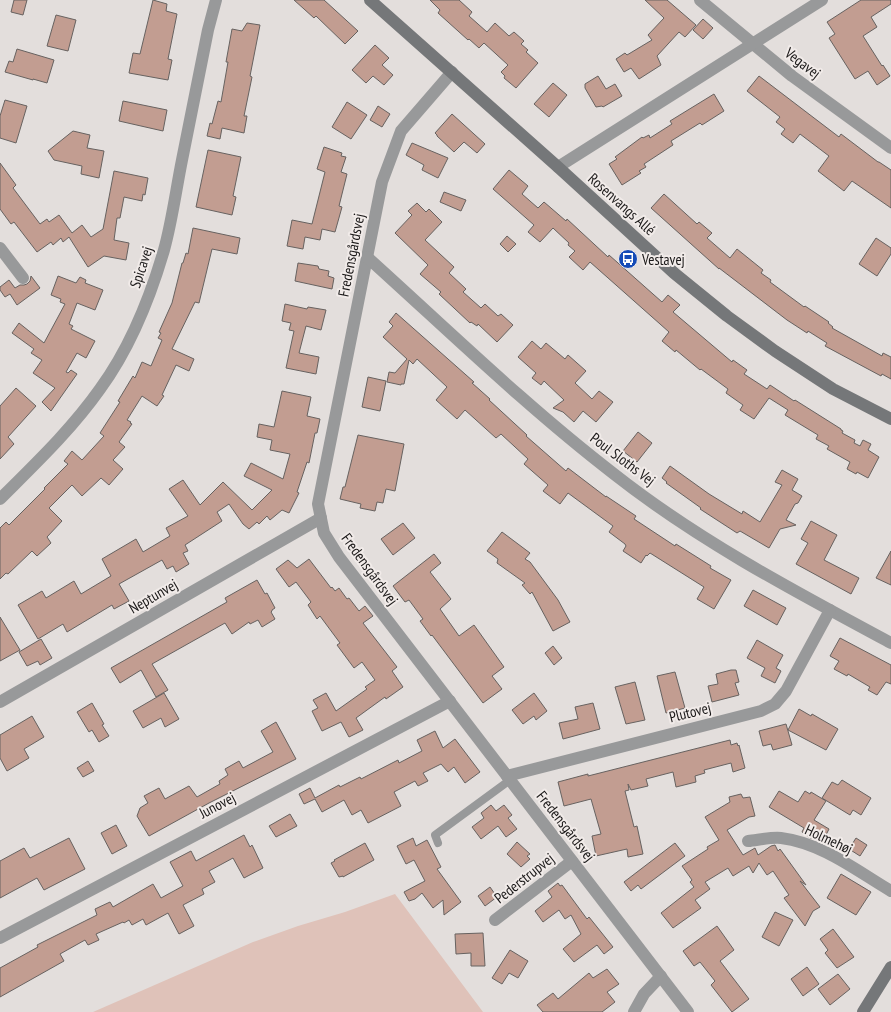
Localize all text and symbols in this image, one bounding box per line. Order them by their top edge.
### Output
street label: Vegavej [781,43,825,83]
street label: Rosenvangs Allé [584,169,660,239]
street label: Fredensgårdsvej [334,212,368,298]
street label: Spicavej [125,244,157,290]
bus stop icon: Vestavej [617,248,639,270]
place label: Vestavej [641,250,685,269]
street label: Poul Sloths Vej [587,428,659,490]
street label: Fredensgårdsvej [338,529,402,609]
street label: Neptunvej [125,574,181,618]
street label: Plutovej [667,698,713,726]
street label: Fredensgårdsvej [533,787,599,865]
street label: Junovej [195,788,238,823]
street label: Holmehøj [802,820,856,858]
street label: Pederstrupvej [490,849,558,907]

